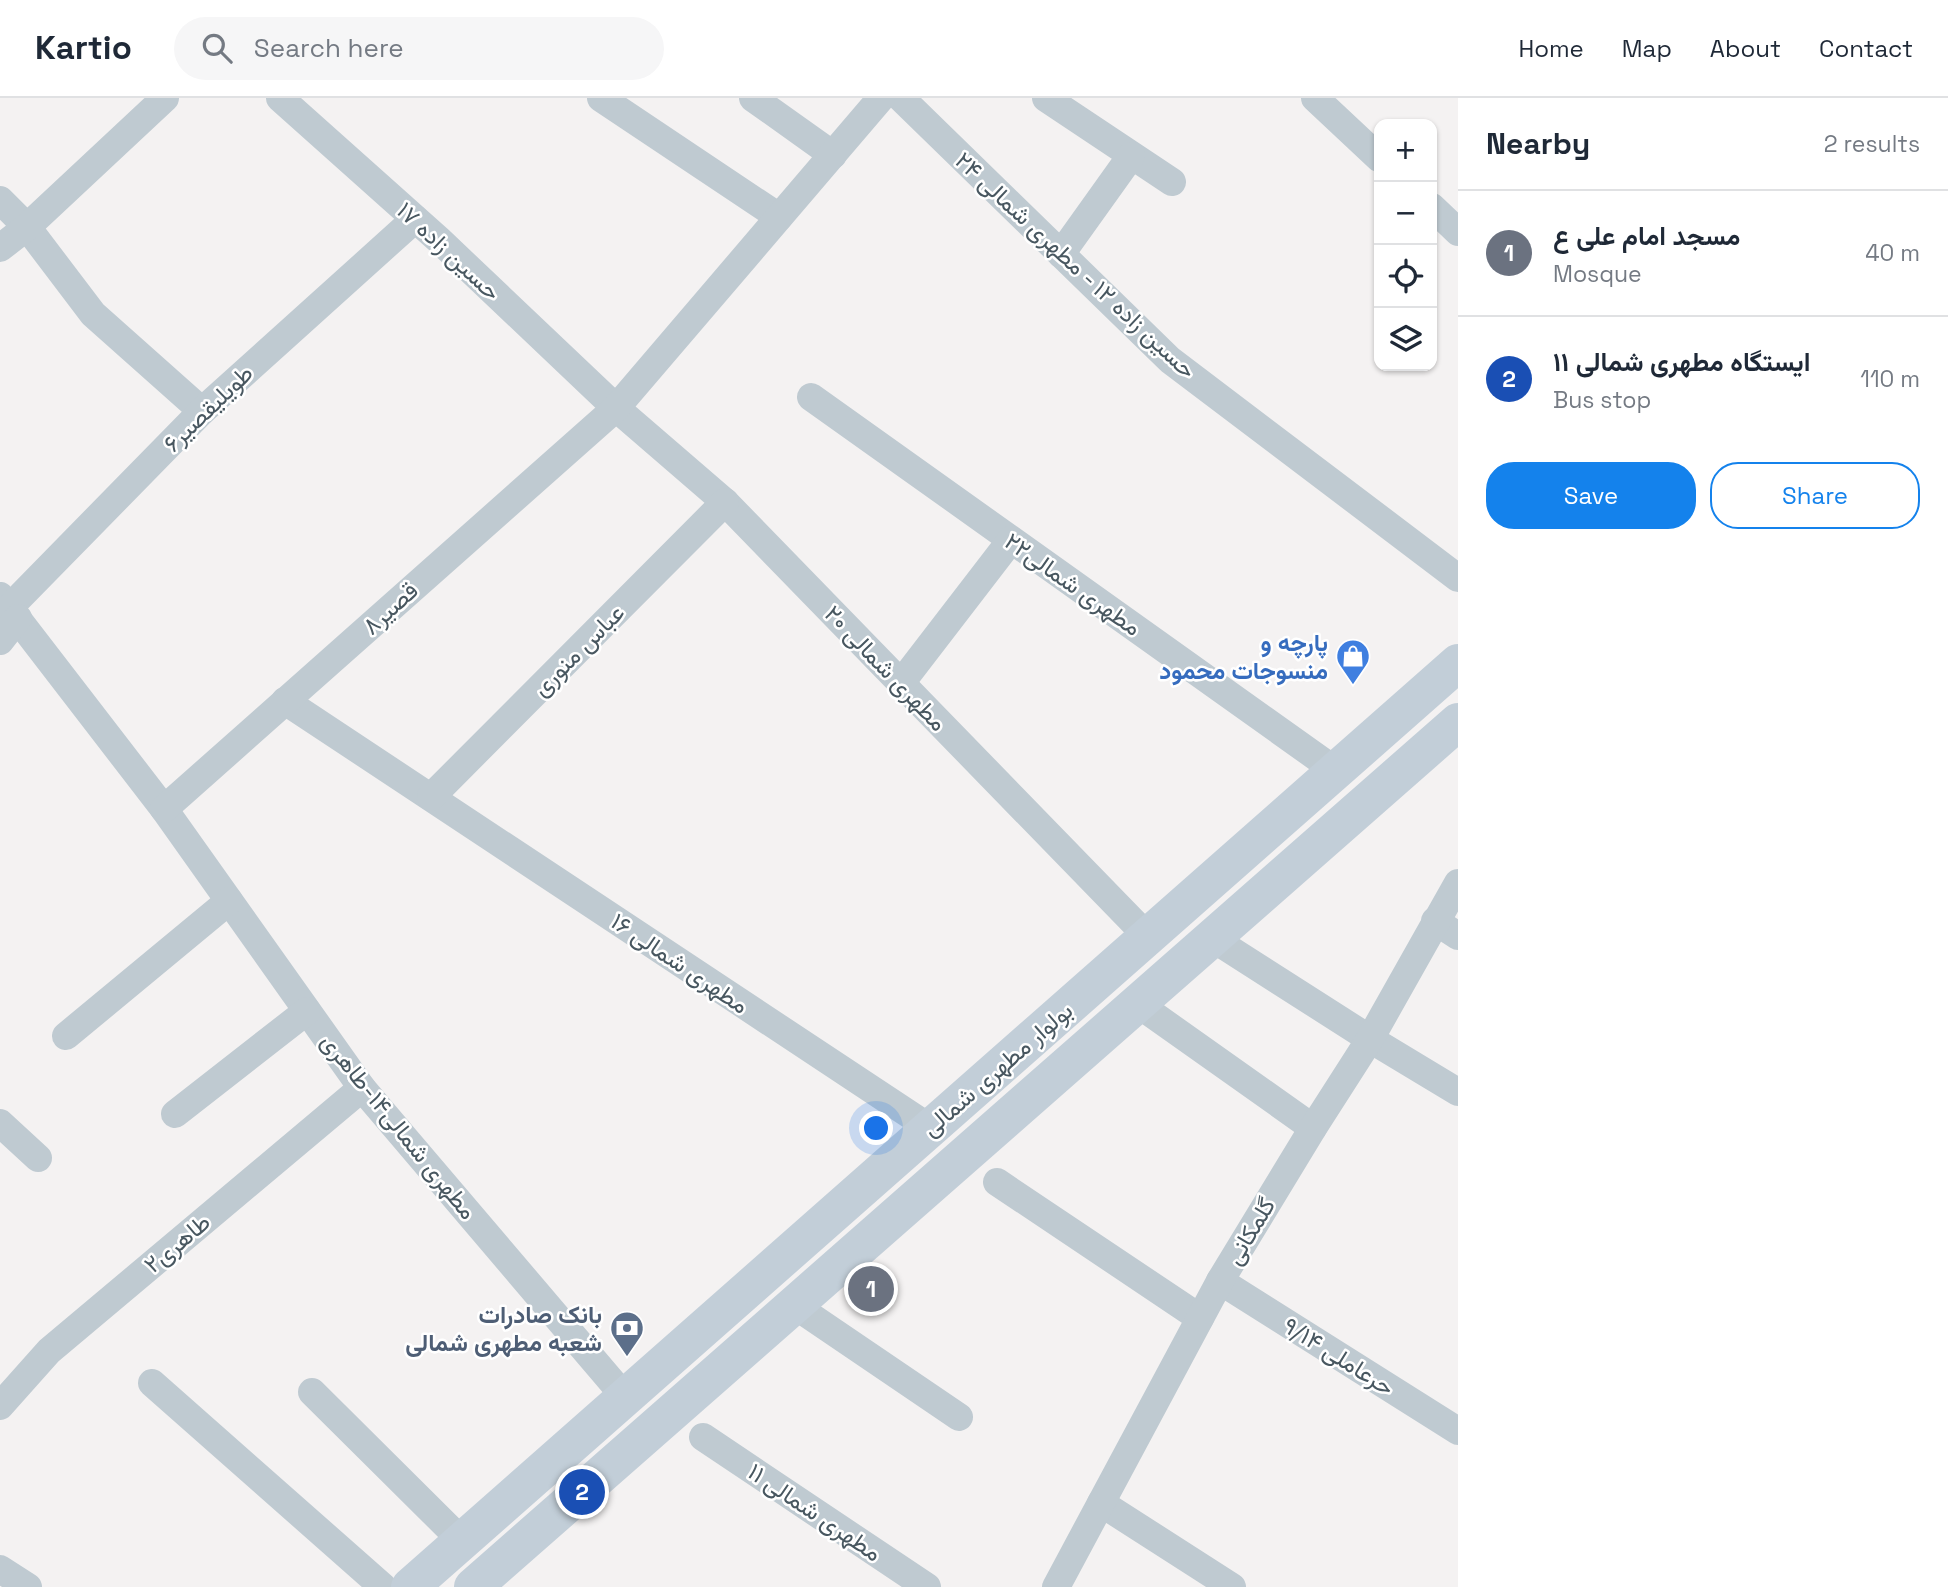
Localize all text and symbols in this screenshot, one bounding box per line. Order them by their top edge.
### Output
search box [174,17,664,80]
text: Kartio [35,27,132,69]
icon: search [198,29,236,67]
text: Search here [254,31,404,65]
text: Home [1518,33,1584,64]
text: Map [1622,33,1672,64]
text: About [1710,33,1781,64]
text: Contact [1819,33,1913,64]
map controls [1374,119,1437,371]
button: + [1374,119,1437,182]
text: Nearby [1486,124,1590,163]
text: 2 results [1824,129,1920,159]
street label: حسین زاده ۱۲ - مطهری شمالی ۲۴ [949,145,1203,385]
button: − [1374,182,1437,245]
street label: حسین زاده ۱۷ [390,195,508,307]
text: مسجد امام علی ع [1553,219,1740,253]
text: 1 [1504,238,1514,268]
text: 40 m [1865,238,1920,268]
button: locate [1374,245,1437,308]
text: Mosque [1553,259,1642,289]
button: layers [1374,308,1437,371]
text: ایستگاه مطهری شمالی ۱۱ [1553,345,1810,379]
street label: طویلیقصیر۶ [157,358,259,458]
text: 2 [1502,364,1516,394]
text: 110 m [1860,364,1920,394]
text: Bus stop [1553,385,1651,415]
button: Save [1486,462,1696,529]
button: Share [1710,462,1920,529]
street label: مطهری شمالی۲۲ [999,525,1147,643]
street label: قصیر۸ [356,575,424,641]
street label: عباس منوری [525,597,631,703]
street label: مطهری شمالی ۲۰ [818,598,954,738]
place label: پارچه و منسوجات محمود [1159,627,1328,686]
shop icon: پارچه و منسوجات محمود [1334,637,1372,686]
street label: مطهری شمالی ۱۶ [605,906,755,1020]
street label: بولوار مطهری شمالی [915,995,1079,1143]
street label: مطهری شمالی۱۴-طاهری [314,1026,484,1226]
your location [859,1111,893,1145]
street label: گلمکانی [1218,1192,1282,1270]
street label: طاهری۲ [137,1206,217,1280]
pin: 1 [848,1263,894,1315]
place label: بانک صادرات شعبه مطهری شمالی [405,1299,602,1358]
bank icon: بانک صادرات شعبه مطهری شمالی [608,1309,646,1358]
street label: حرعاملی ۹/۱۴ [1278,1310,1400,1402]
street label: مطهری شمالی ۱۱ [742,1456,888,1568]
pin: 2 [559,1466,605,1518]

